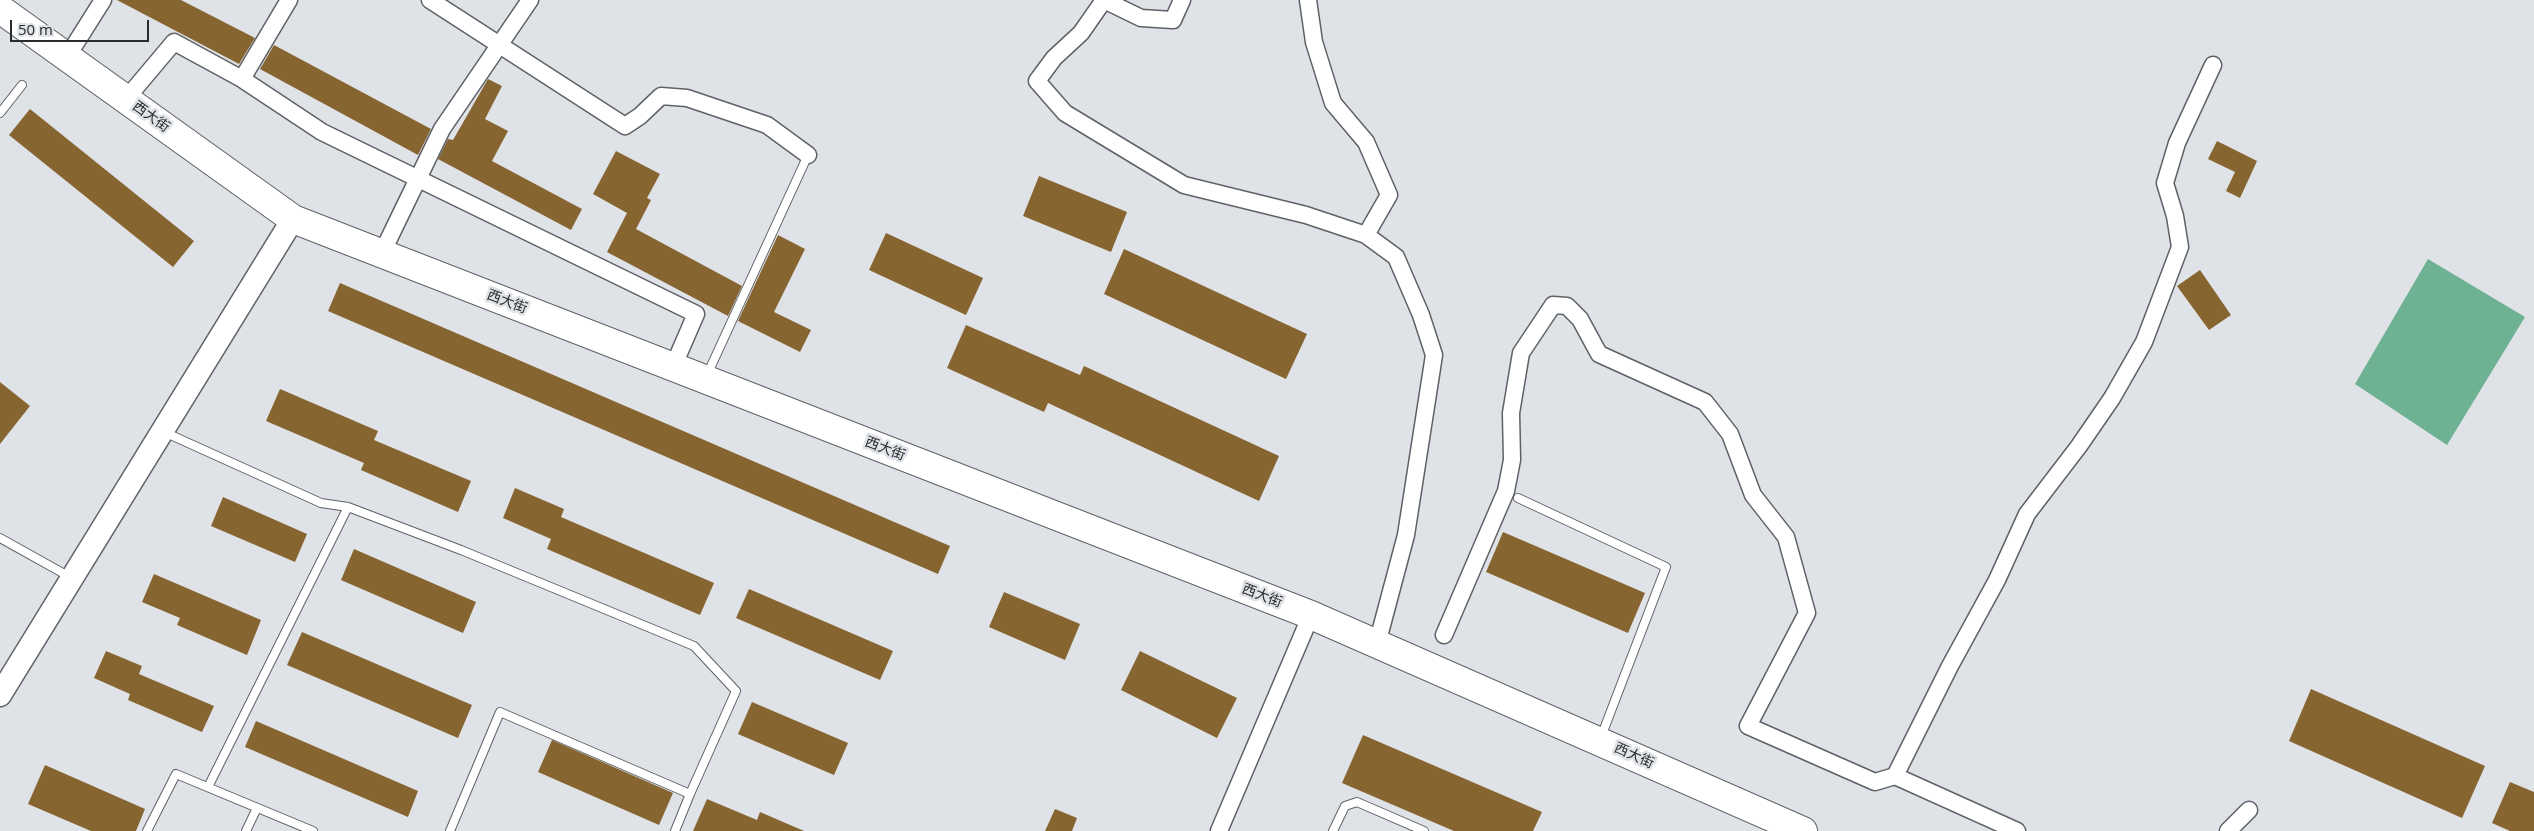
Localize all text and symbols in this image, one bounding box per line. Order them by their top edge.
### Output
scale bar [12,10,151,42]
text: 50 m [18,19,53,39]
street label: 西大街 [129,98,173,136]
street label: 西大街 [484,287,530,317]
street label: 西大街 [862,434,908,464]
street label: 西大街 [1239,581,1285,611]
street label: 西大街 [1611,740,1657,772]

